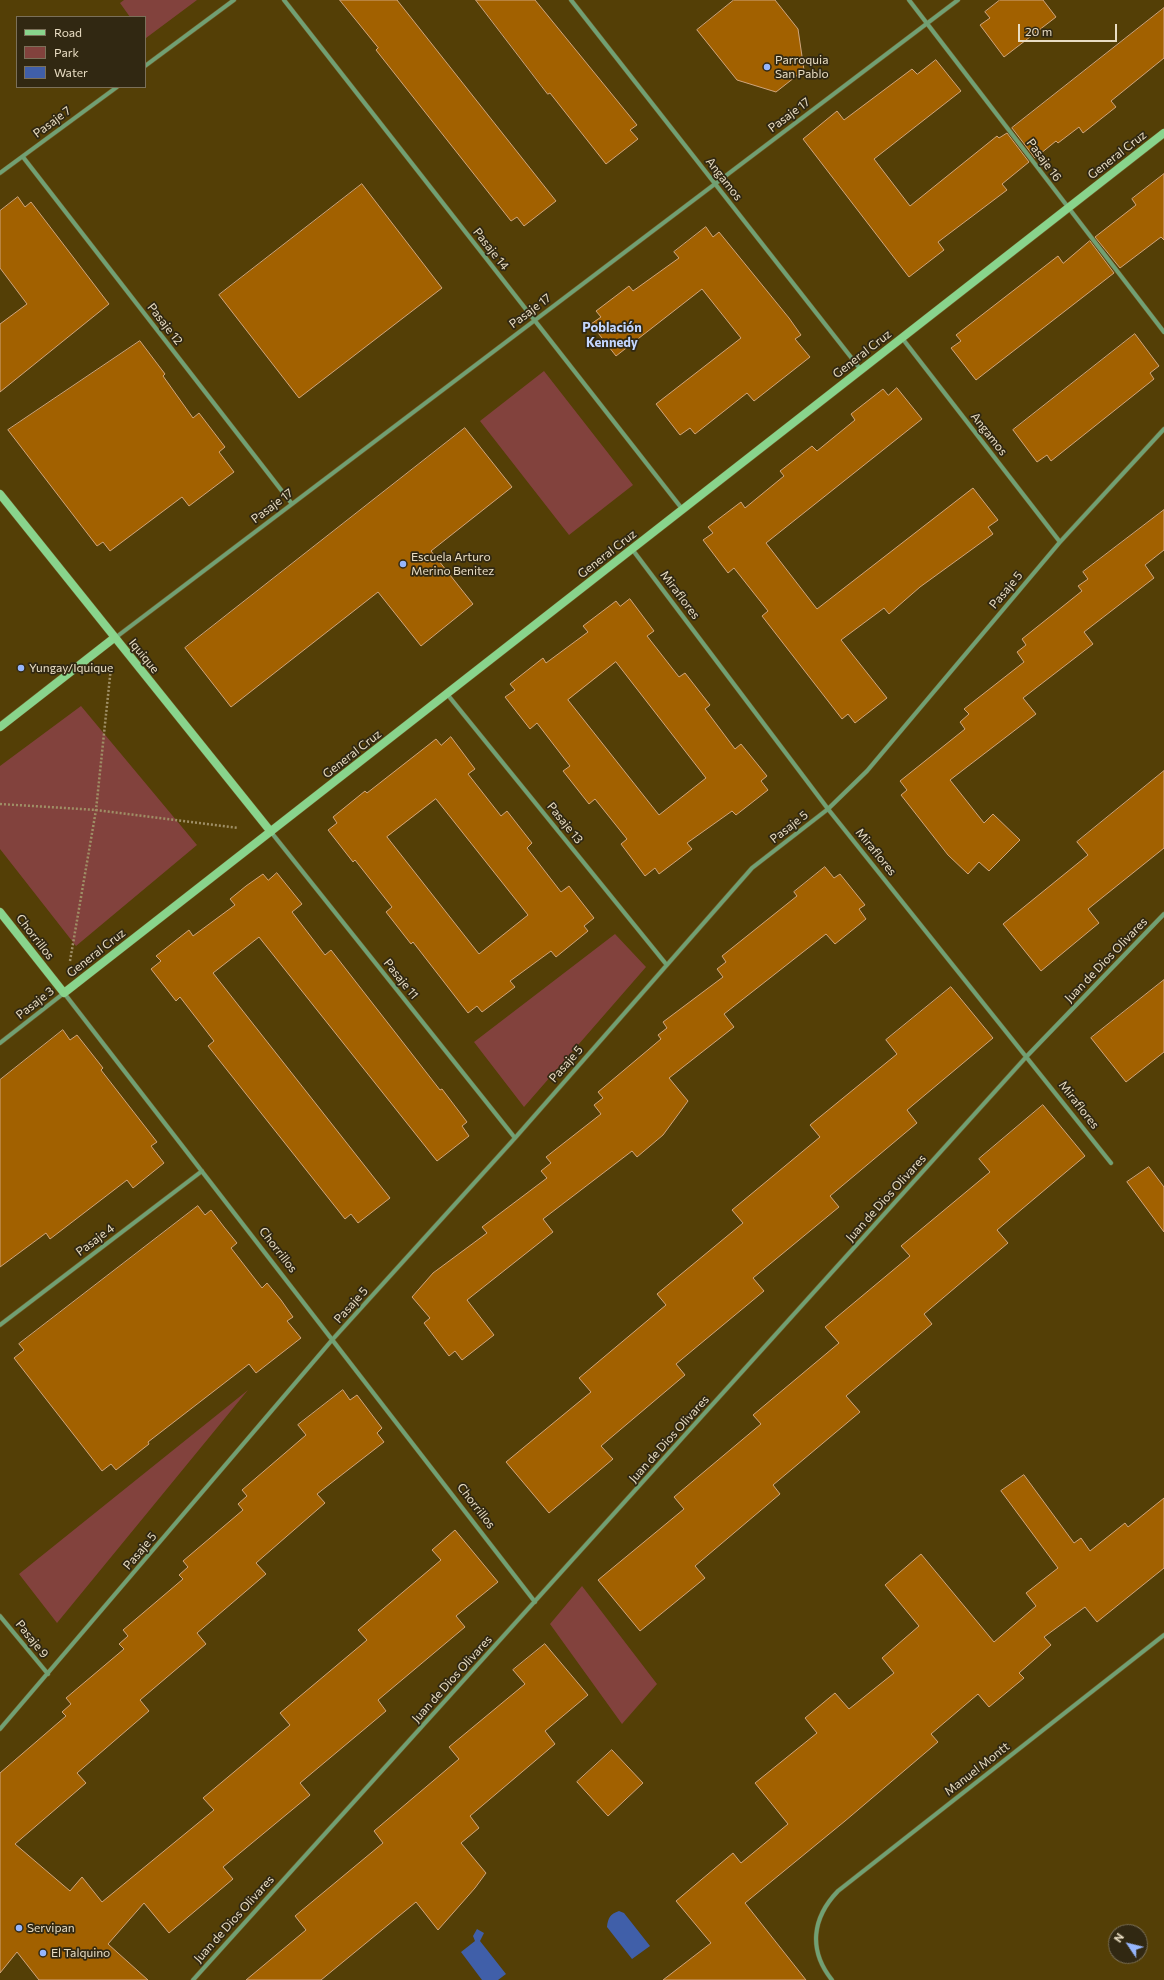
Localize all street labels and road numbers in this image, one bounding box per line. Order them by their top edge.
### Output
street label: Pasaje 17 [765,95,813,135]
street label: Pasaje 7 [30,103,74,141]
street label: General Cruz [1085,128,1149,182]
street label: Pasaje 16 [1023,136,1065,184]
street label: Angamos [703,155,745,203]
street label: Pasaje 14 [470,225,512,273]
street label: Pasaje 17 [506,291,554,331]
street label: Pasaje 12 [144,300,186,348]
street label: General Cruz [830,327,894,381]
street label: Angamos [968,410,1010,458]
street label: Pasaje 17 [248,486,296,526]
street label: General Cruz [575,527,639,581]
street label: Miraflores [657,568,703,622]
street label: Pasaje 5 [986,568,1026,612]
street label: Iquique [126,636,162,676]
street label: General Cruz [320,727,384,781]
street label: Pasaje 13 [544,799,586,847]
street label: Pasaje 5 [767,808,811,846]
street label: Miraflores [853,825,899,879]
street label: Chorrillos [13,911,57,963]
street label: Juan de Dios Olivares [1062,915,1150,1005]
street label: General Cruz [64,926,128,980]
street label: Pasaje 11 [380,956,422,1002]
street label: Pasaje 3 [13,984,57,1022]
street label: Pasaje 5 [546,1043,586,1085]
street label: Miraflores [1056,1078,1102,1132]
street label: Juan de Dios Olivares [843,1151,929,1245]
street label: Pasaje 4 [73,1221,117,1259]
street label: Chorrillos [256,1224,300,1276]
street label: Pasaje 5 [331,1284,371,1326]
street label: Juan de Dios Olivares [626,1392,712,1486]
street label: Chorrillos [454,1480,498,1532]
street label: Pasaje 5 [120,1529,160,1573]
street label: Pasaje 9 [12,1617,52,1661]
street label: Juan de Dios Olivares [409,1632,495,1726]
street label: Manuel Montt [942,1739,1012,1799]
street label: Juan de Dios Olivares [191,1872,277,1966]

